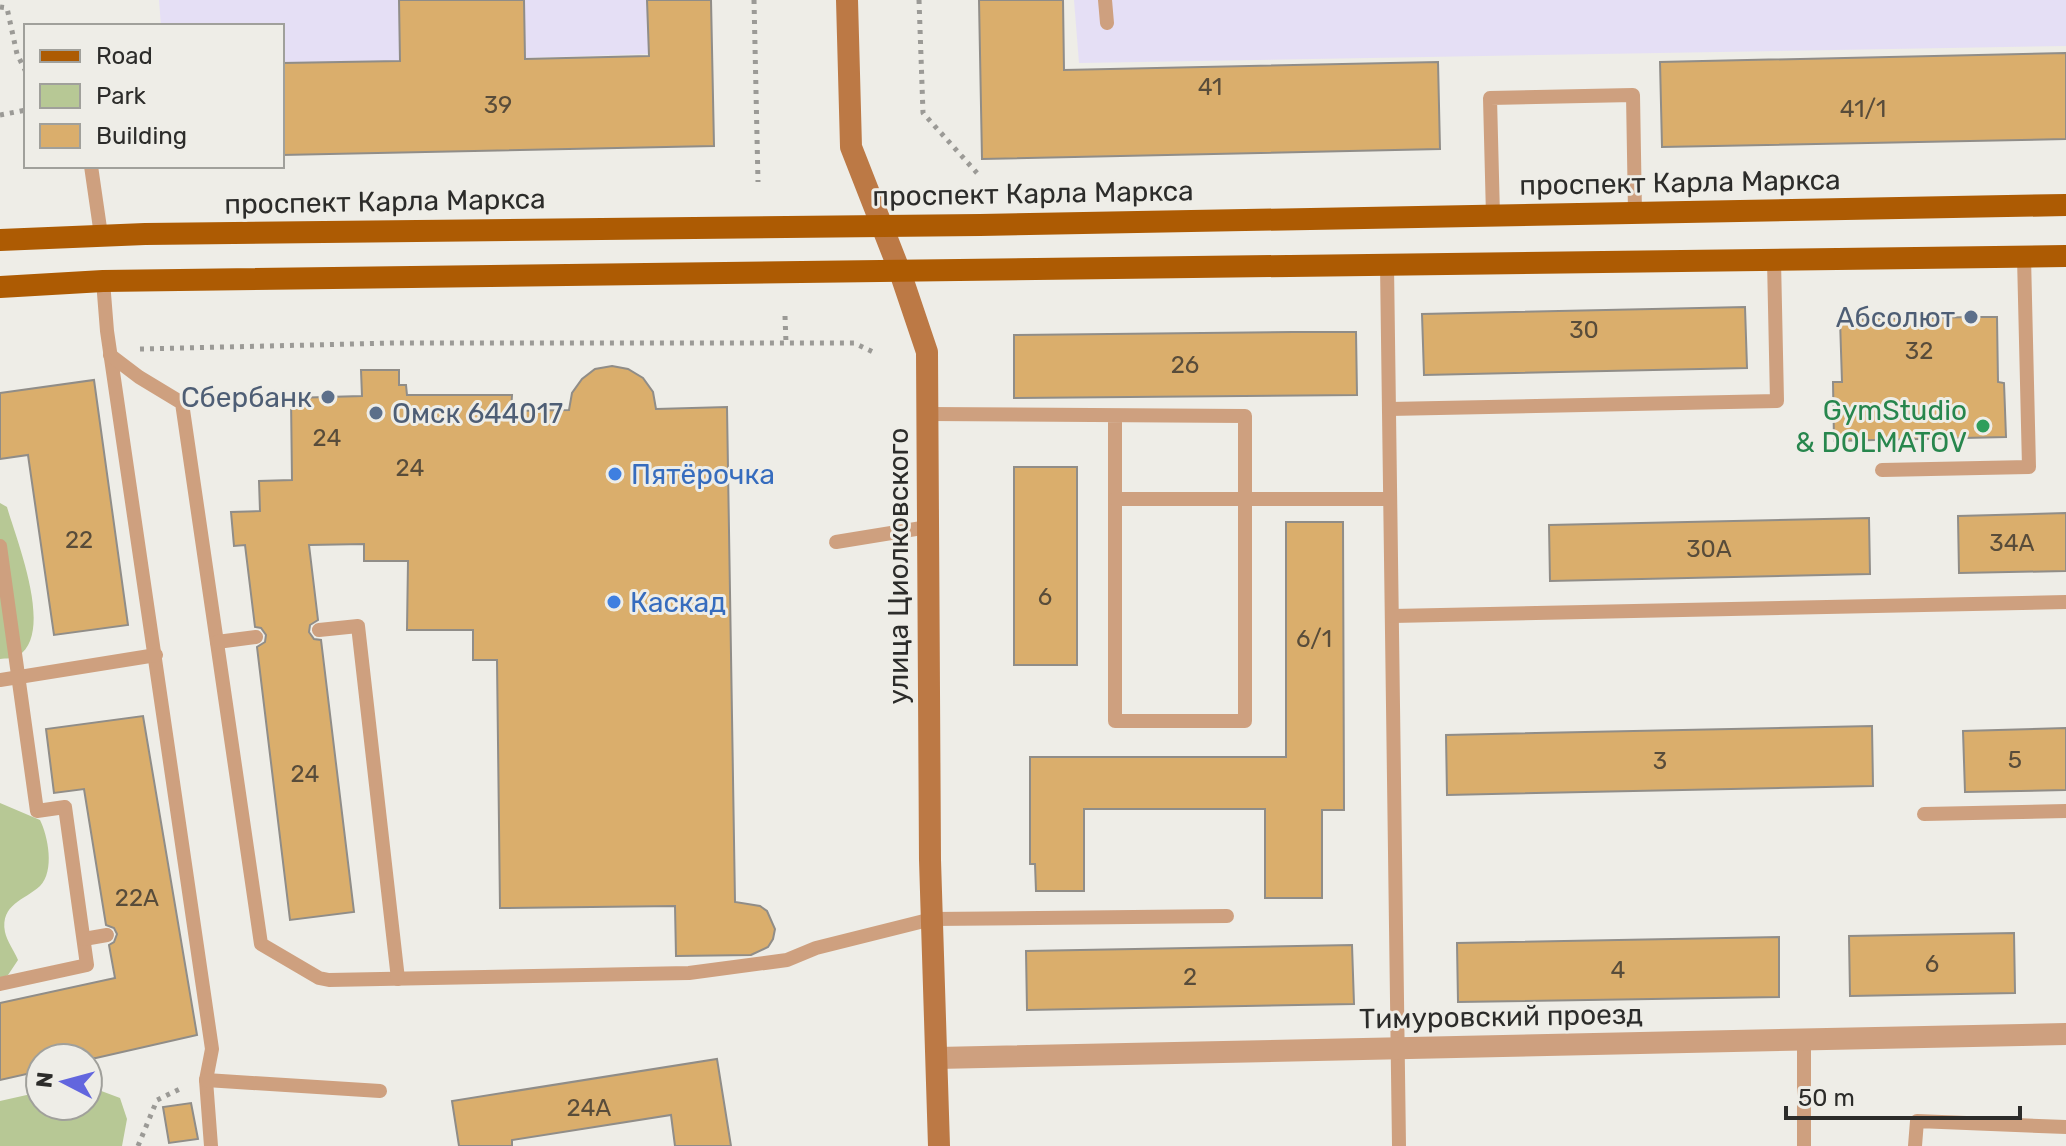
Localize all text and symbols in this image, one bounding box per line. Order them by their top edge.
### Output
legend [24,24,284,168]
text: Road [96,42,153,70]
house number: 41 [1198,73,1222,101]
text: Park [96,82,147,110]
house number: 39 [484,91,512,119]
house number: 41/1 [1840,95,1886,123]
text: Building [96,122,187,150]
street label: проспект Карла Маркса [1519,163,1841,202]
street label: проспект Карла Маркса [872,174,1194,213]
street label: проспект Карла Маркса [224,182,546,221]
place label: Абсолют [1836,301,1955,334]
marker: Абсолют [1962,308,1980,326]
house number: 30 [1569,316,1599,344]
house number: 32 [1905,337,1933,365]
house number: 26 [1171,351,1199,379]
place label: Сбербанк [181,381,312,414]
marker: Сбербанк [319,388,337,406]
place label: GymStudio & DOLMATOV [1795,394,1967,459]
place label: Омск 644017 [392,397,563,430]
marker: Омск 644017 [367,404,385,422]
marker: GymStudio & DOLMATOV [1974,417,1992,435]
house number: 24 [313,424,341,452]
street label: улица Циолковского [882,428,915,704]
house number: 24 [396,454,424,482]
place label: Пятёрочка [631,458,775,491]
marker: Пятёрочка [606,465,624,483]
house number: 22 [65,526,93,554]
house number: 34А [1989,529,2035,557]
house number: 30А [1686,535,1732,563]
house number: 6 [1038,583,1052,611]
place label: Каскад [630,586,726,619]
marker: Каскад [605,593,623,611]
house number: 6/1 [1296,625,1332,653]
house number: 5 [2008,746,2022,774]
house number: 3 [1653,747,1667,775]
house number: 24 [291,760,319,788]
house number: 22А [115,884,159,912]
house number: 6 [1925,950,1939,978]
house number: 4 [1611,956,1626,984]
house number: 2 [1183,963,1197,991]
street label: Тимуровский проезд [1359,998,1643,1035]
north arrow [24,1042,104,1122]
scale bar [1786,1070,2020,1120]
text: N [30,1071,59,1089]
text: 50 m [1798,1084,1855,1112]
house number: 24А [567,1094,611,1122]

